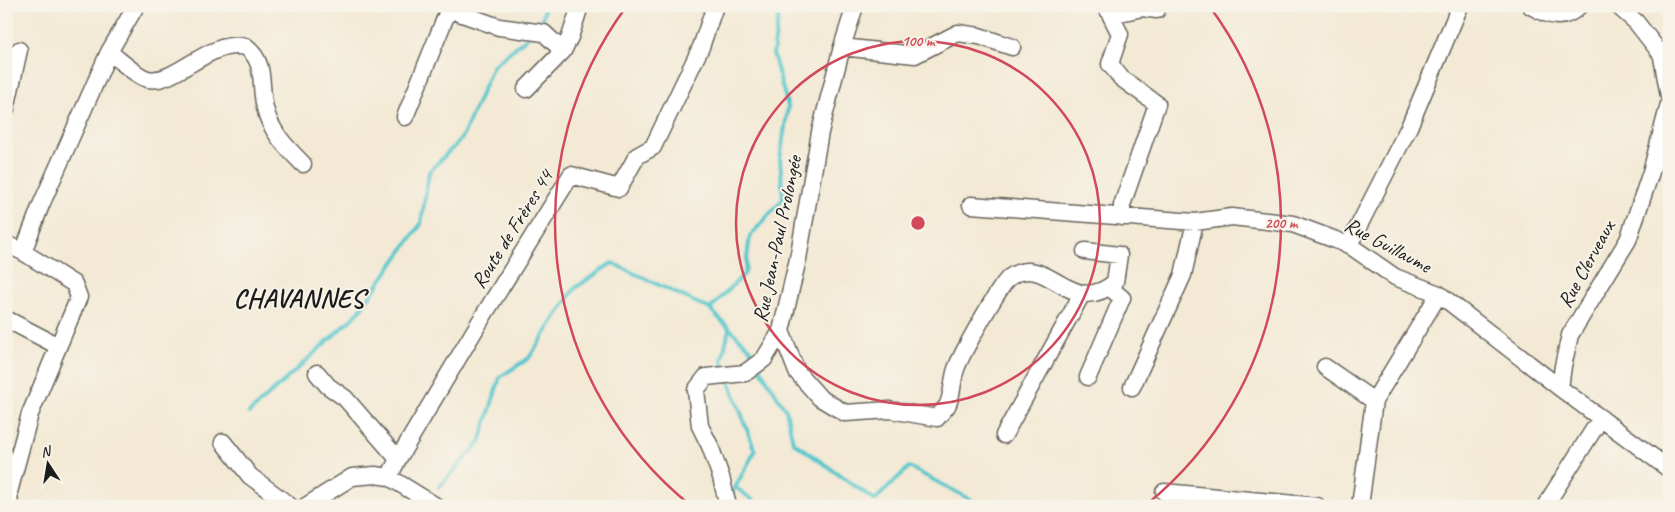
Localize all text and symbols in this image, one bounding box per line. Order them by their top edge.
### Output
text: 100 m [902,32,936,51]
street label: Rue Jean-Paul Prolongée [747,151,808,325]
street label: Route de Frères 44 [465,163,560,293]
street label: Rue Guillaume [1340,211,1438,280]
centre of rings [909,214,927,232]
text: 200 m [1265,214,1299,233]
street label: Rue Clerveaux [1551,214,1621,312]
district label: CHAVANNES [233,282,370,315]
north arrow [22,440,72,490]
text: N [39,442,54,461]

